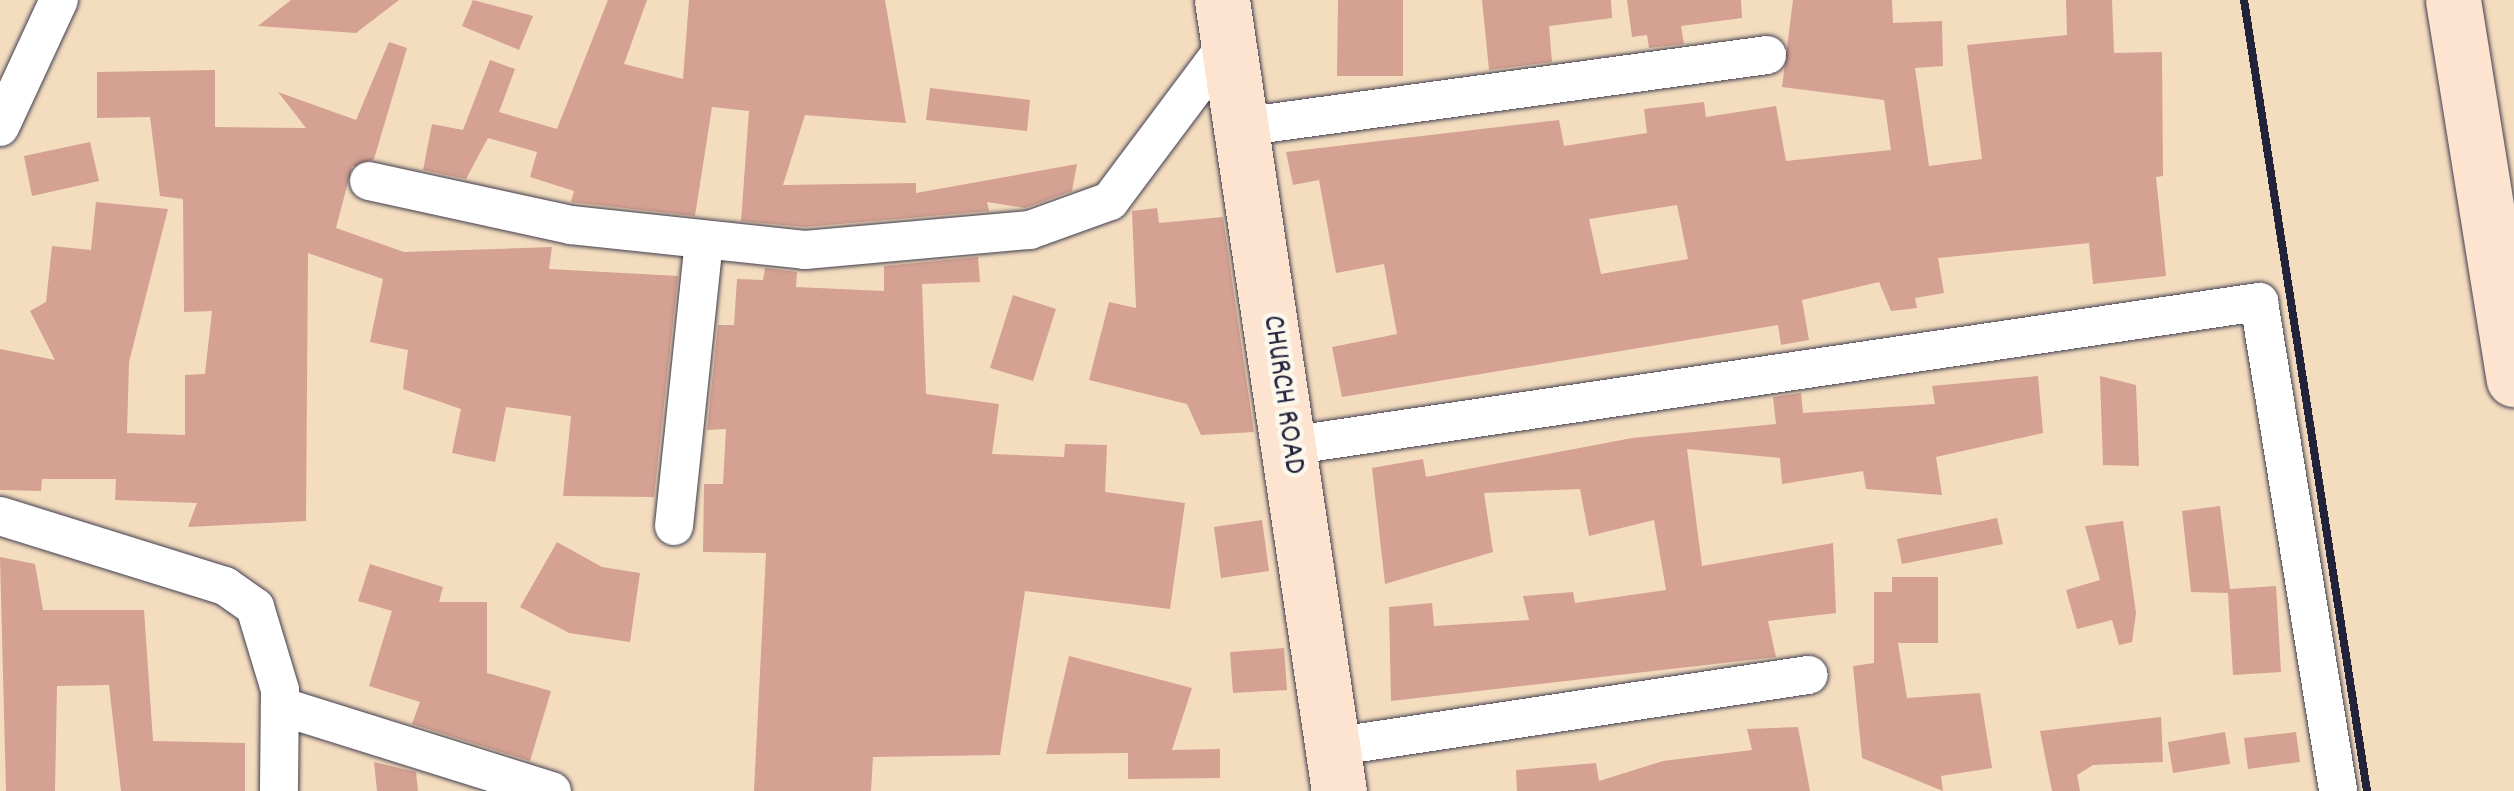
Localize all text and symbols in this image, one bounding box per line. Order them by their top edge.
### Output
street label: CHURCH ROAD [1252,313,1310,477]

